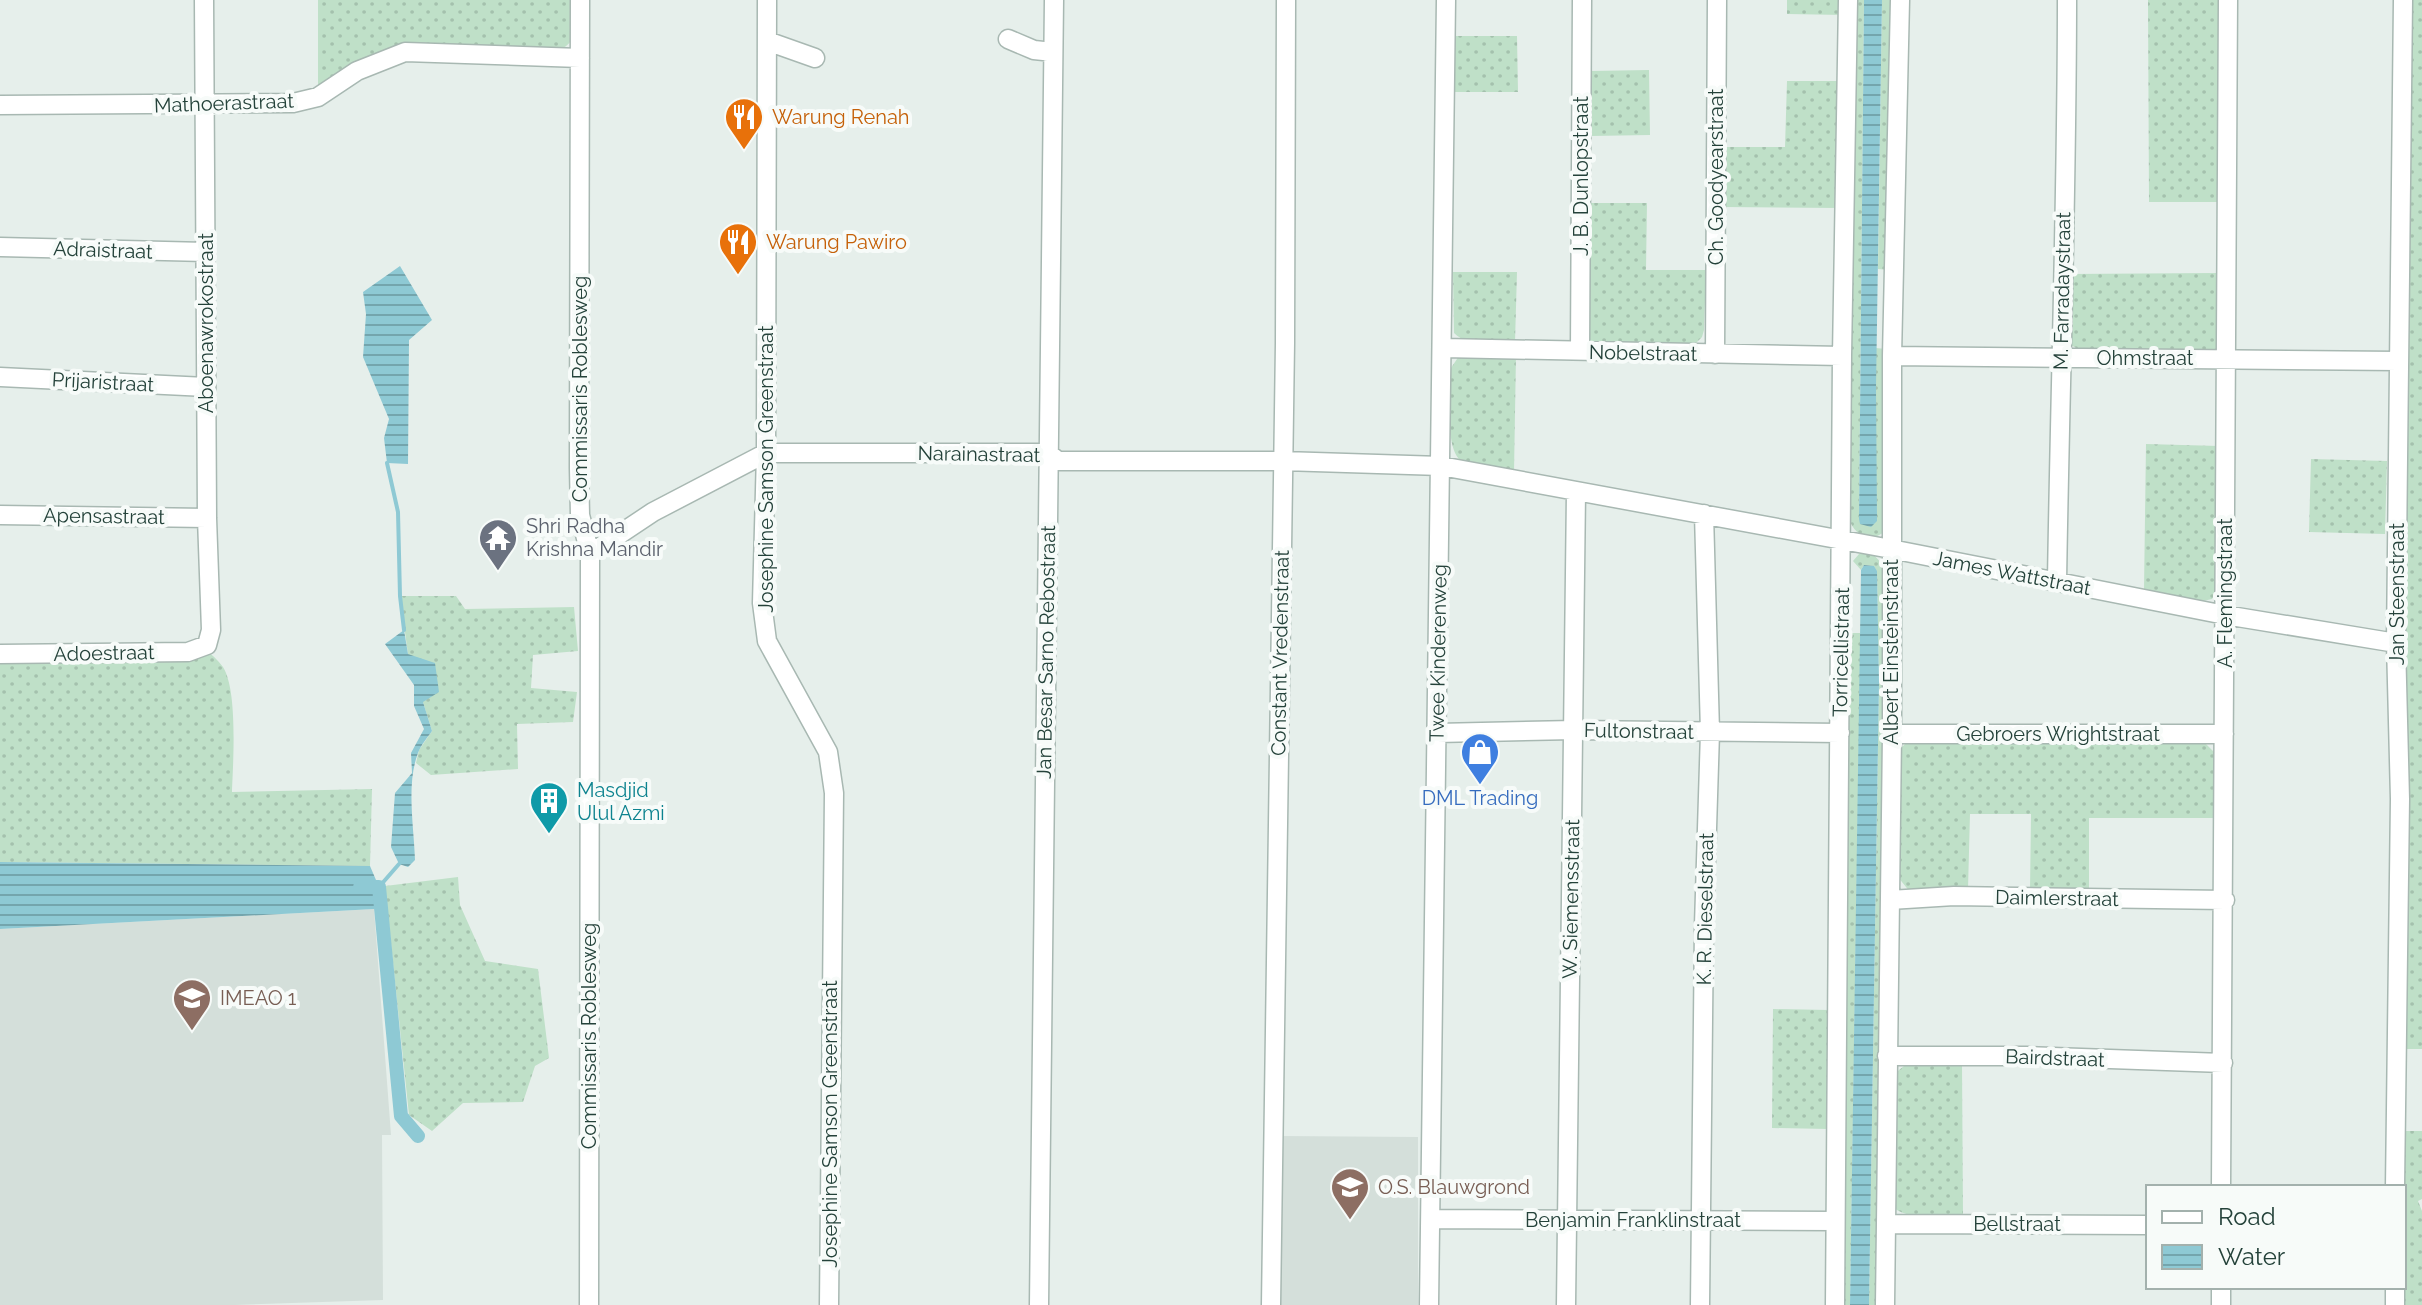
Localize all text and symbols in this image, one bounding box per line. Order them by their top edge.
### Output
street label: Ch. Goodyearstraat [1704,88,1728,265]
street label: Mathoerastraat [154,89,295,117]
restaurant icon: Warung Renah [723,96,765,151]
street label: J. B. Dunlopstraat [1569,96,1593,256]
place label: Warung Renah [772,105,909,129]
street label: M. Farradaystraat [2049,211,2075,370]
restaurant icon: Warung Pawiro [717,221,759,276]
place label: Warung Pawiro [766,230,907,254]
street label: Aboenawrokostraat [194,233,218,413]
street label: Adraistraat [53,236,154,264]
street label: Commissaris Roblesweg [568,276,592,502]
street label: Josephine Samson Greenstraat [754,325,778,613]
street label: Nobelstraat [1589,340,1698,366]
street label: Ohmstraat [2097,346,2194,370]
street label: Prijaristraat [51,367,155,397]
street label: Narainastraat [917,441,1041,467]
street label: Apensastraat [43,503,165,529]
place label: Shri Radha Krishna Mandir [526,514,663,561]
temple icon: Shri Radha Krishna Mandir [477,517,519,572]
street label: A. Flemingstraat [2213,518,2237,668]
street label: Jan Steenstraat [2385,522,2409,665]
street label: Jan Besar Sarno Rebostraat [1032,525,1060,779]
street label: James Wattstraat [1931,546,2093,600]
street label: Constant Vredenstraat [1266,550,1294,756]
street label: Albert Einsteinstraat [1879,559,1903,745]
street label: Twee Kinderenweg [1424,564,1452,742]
street label: Torricellistraat [1828,587,1854,717]
street label: Adoestraat [53,640,155,666]
street label: Fultonstraat [1584,718,1695,744]
street label: Gebroers Wrightstraat [1956,722,2160,746]
shop icon: DML Trading [1459,731,1501,786]
place label: Masdjid Ulul Azmi [577,778,665,825]
building icon: Masdjid Ulul Azmi [528,780,570,835]
place label: DML Trading [1422,786,1538,810]
street label: W. Siemensstraat [1558,819,1584,979]
street label: K. R. Dieselstraat [1692,832,1718,986]
street label: Daimlerstraat [1995,885,2119,911]
street label: Commissaris Roblesweg [577,923,601,1149]
school or university icon: IMEAO 1 [171,977,213,1032]
street label: Josephine Samson Greenstraat [818,980,842,1268]
place label: IMEAO 1 [220,986,297,1010]
street label: Bairdstraat [2005,1044,2105,1072]
school or university icon: O.S. Blauwgrond [1329,1166,1371,1221]
place label: O.S. Blauwgrond [1378,1175,1530,1199]
legend [2146,1185,2406,1289]
text: Road [2218,1202,2276,1231]
street label: Benjamin Franklinstraat [1525,1208,1741,1232]
street label: Bellstraat [1973,1212,2061,1236]
text: Water [2218,1242,2286,1271]

